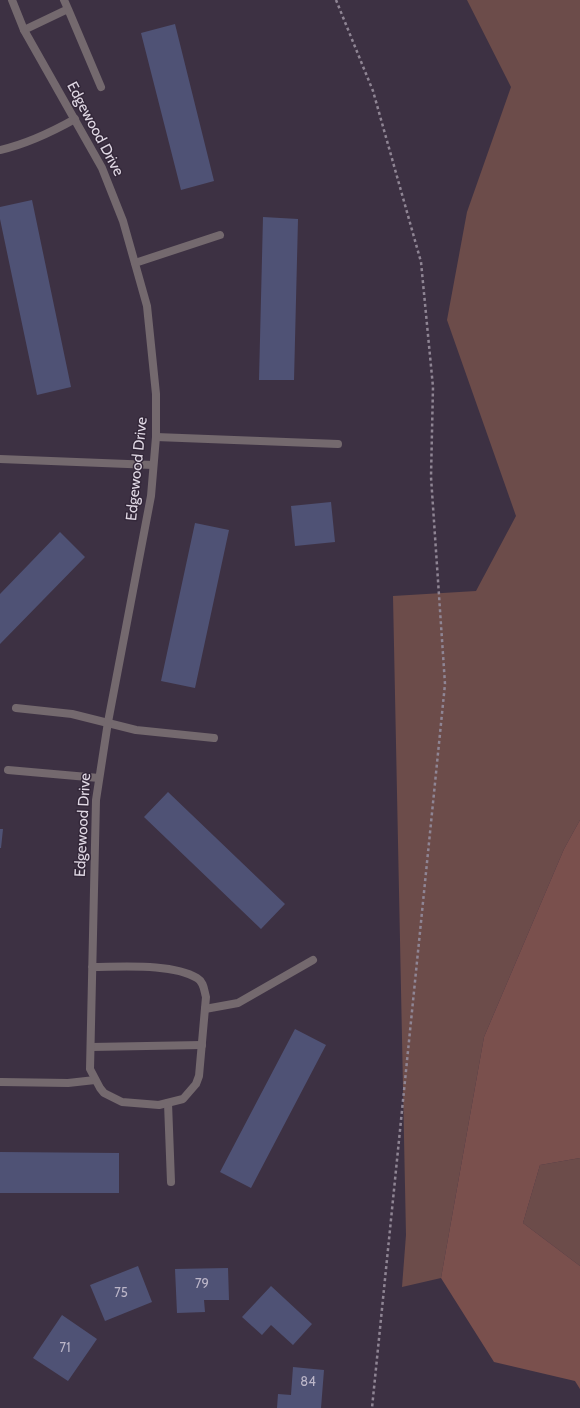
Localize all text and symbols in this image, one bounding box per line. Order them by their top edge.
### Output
street label: Edgewood Drive [63,79,127,179]
street label: Edgewood Drive [123,416,151,522]
street label: Edgewood Drive [71,773,95,877]
house number: 79 [195,1276,209,1292]
house number: 75 [114,1285,128,1301]
house number: 71 [60,1340,70,1356]
house number: 84 [300,1374,316,1390]

